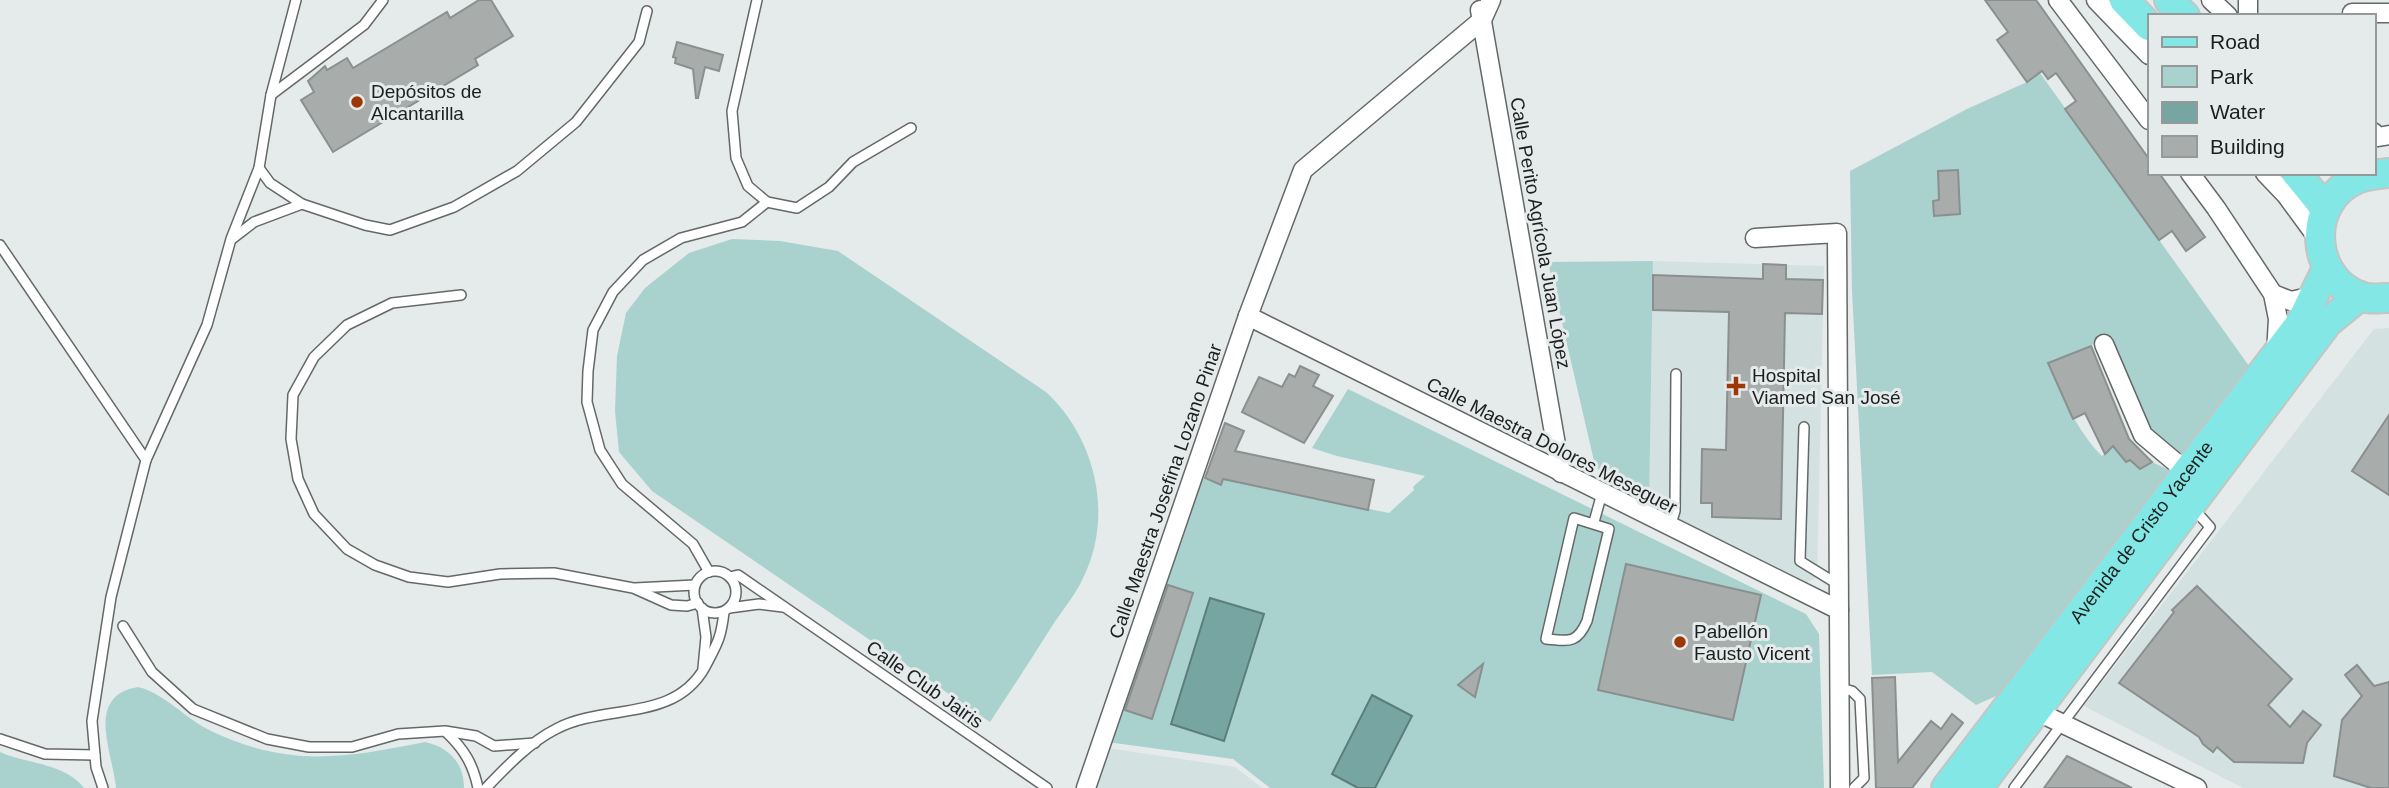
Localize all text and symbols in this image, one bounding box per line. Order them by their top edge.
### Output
legend [2148,14,2375,175]
text: Road [2210,30,2260,53]
text: Park [2210,65,2254,88]
place label: Depósitos de Alcantarilla [371,81,482,124]
marker: Depósitos de Alcantarilla [349,94,365,110]
street label: Calle Perito Agrícola Juan López [1506,96,1575,371]
text: Water [2210,100,2265,123]
text: Building [2210,135,2285,158]
street label: Calle Maestra Josefina Lozano Pinar [1105,340,1226,641]
place label: Hospital Viamed San José [1752,365,1901,408]
street label: Calle Maestra Dolores Meseguer [1423,373,1681,518]
marker: Hospital Viamed San José [1726,376,1746,396]
street label: Avenida de Cristo Yacente [2066,437,2217,627]
place label: Pabellón Fausto Vicent [1694,621,1811,664]
marker: Pabellón Fausto Vicent [1672,634,1688,650]
street label: Calle Club Jairis [862,636,987,732]

